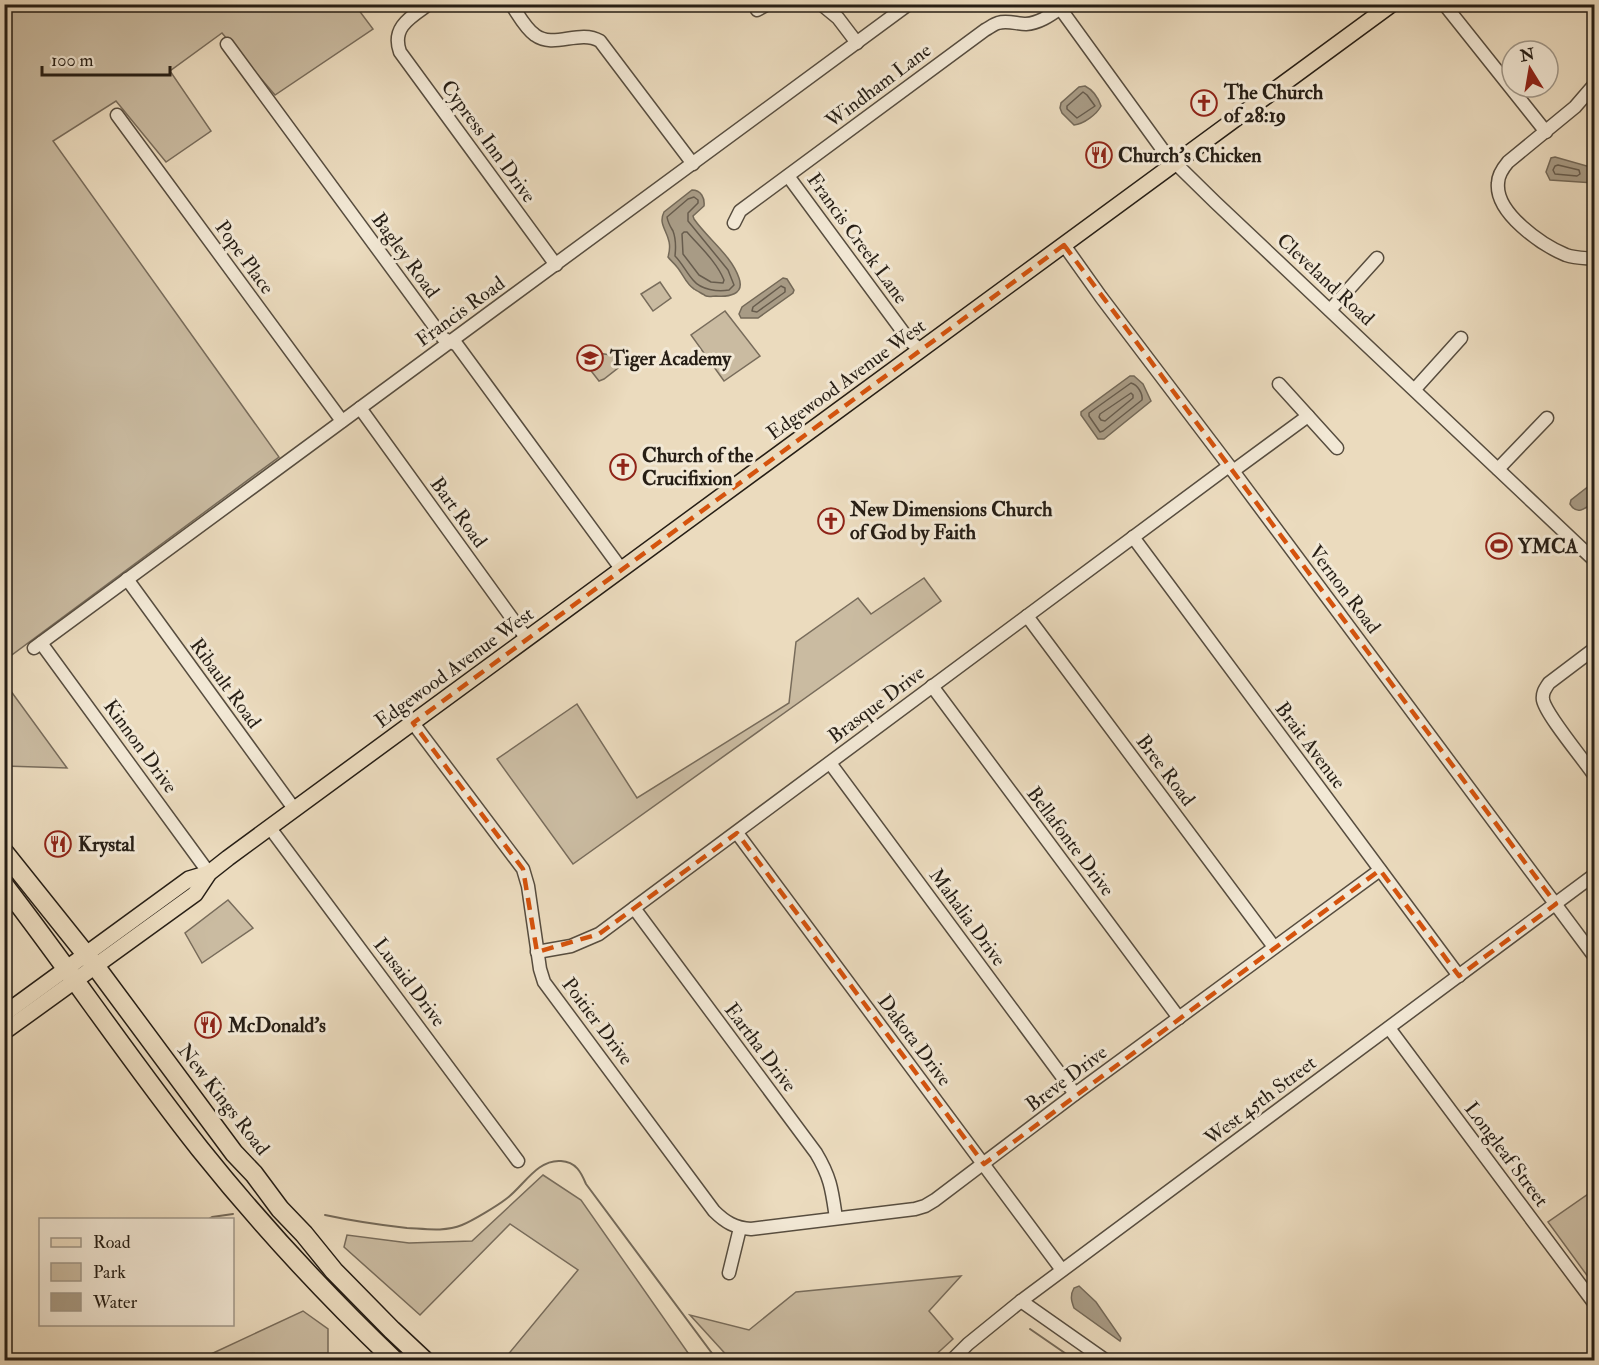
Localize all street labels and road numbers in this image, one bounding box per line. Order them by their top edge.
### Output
street label: Windham Lane [820,38,936,134]
street label: Cypress Inn Drive [435,75,542,208]
street label: Francis Creek Lane [802,168,914,309]
street label: Bagley Road [366,208,445,303]
street label: Pope Place [209,216,280,300]
street label: Cleveland Road [1272,228,1380,331]
street label: Francis Road [411,271,510,352]
street label: Edgewood Avenue West [762,313,931,445]
street label: Bart Road [425,472,493,553]
street label: Vernon Road [1303,540,1386,639]
street label: Edgewood Avenue West [370,601,539,733]
street label: Ribault Road [184,633,267,733]
street label: Brasque Drive [823,660,930,749]
street label: Kinnon Drive [98,695,183,798]
street label: Brait Avenue [1270,697,1351,794]
street label: Bree Road [1131,730,1201,811]
street label: Bellafonte Drive [1021,781,1120,901]
street label: Mahalia Drive [924,863,1011,971]
street label: Lusaid Drive [368,933,451,1032]
street label: Poitier Drive [556,972,639,1070]
street label: Dakota Drive [872,990,957,1091]
street label: Eartha Drive [719,998,802,1097]
street label: New Kings Road [172,1039,275,1160]
street label: Breve Drive [1021,1040,1112,1117]
street label: West 45th Street [1199,1050,1322,1151]
street label: Longleaf Street [1459,1097,1554,1212]

